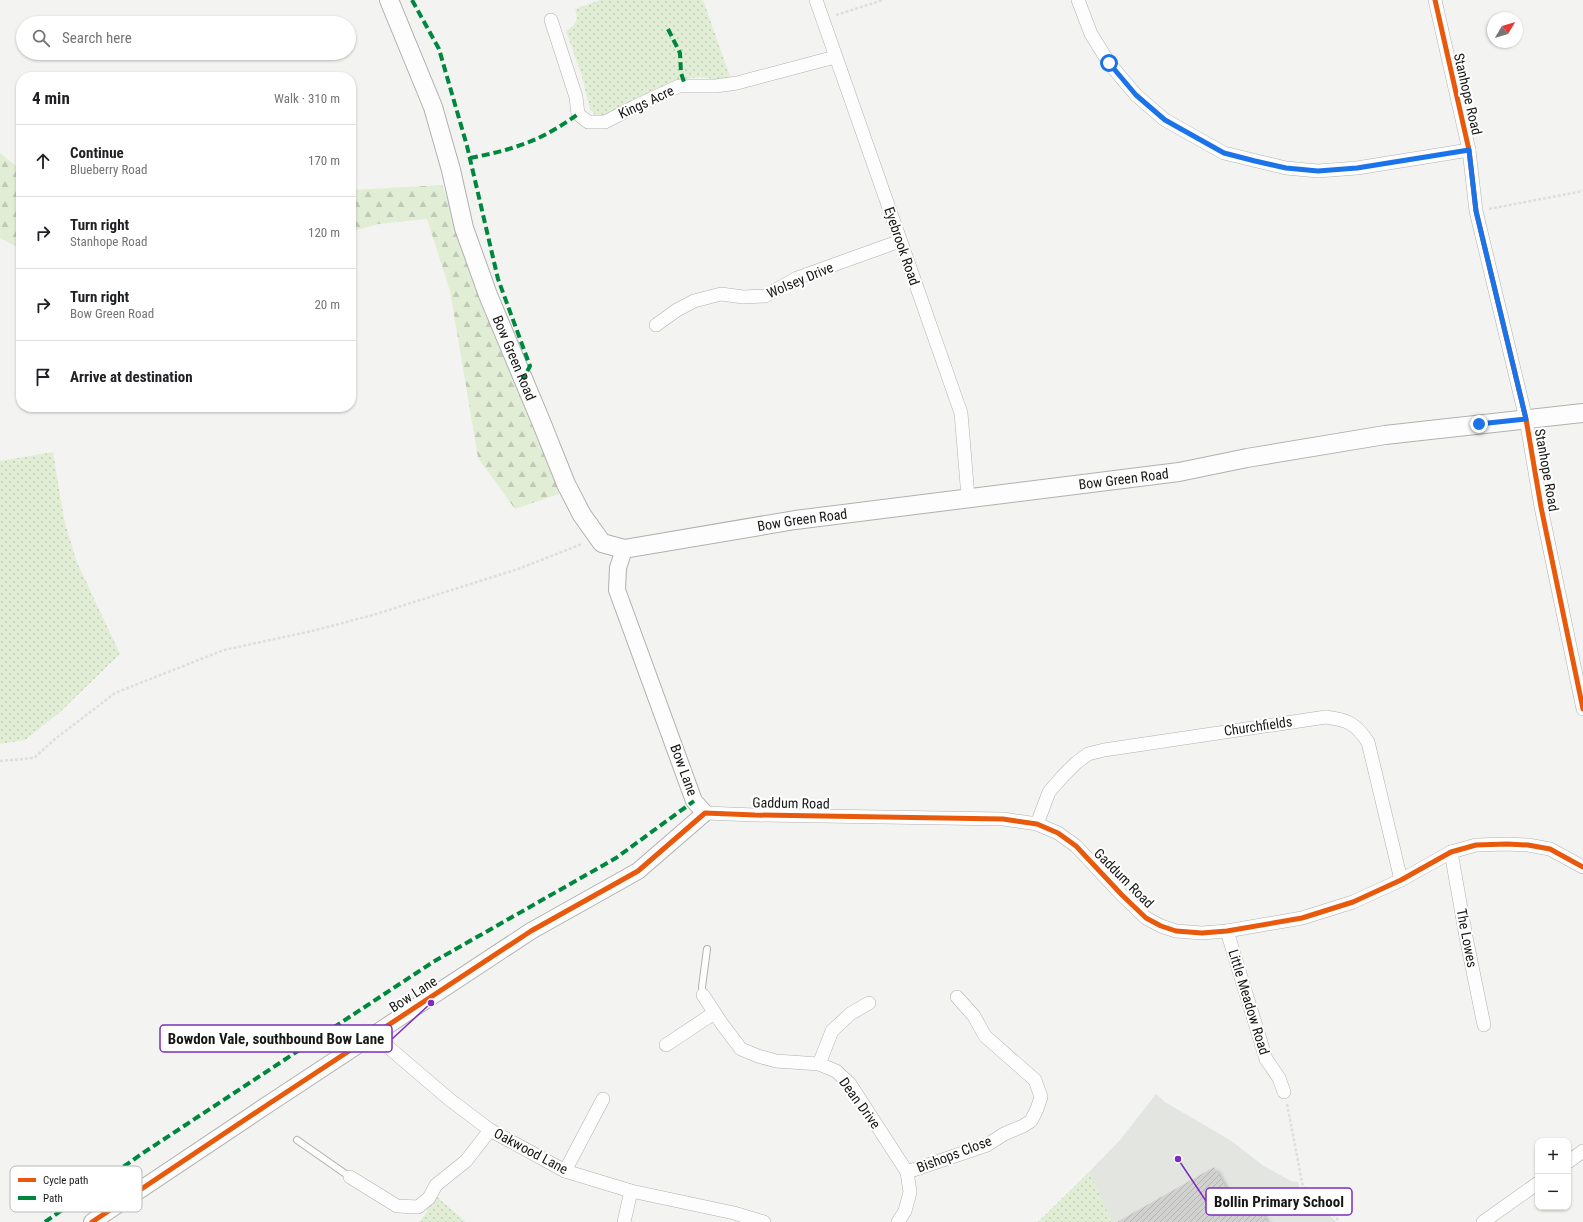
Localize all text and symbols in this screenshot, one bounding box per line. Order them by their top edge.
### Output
north arrow [1487,12,1523,48]
search box [16,16,356,60]
icon: search [30,27,52,49]
text: Search here [62,29,132,47]
street label: Stanhope Road [1451,52,1485,136]
route start [1100,54,1118,72]
street label: Kings Acre [616,82,677,122]
text: 4 min [32,88,70,108]
text: Walk · 310 m [274,91,340,106]
text: Continue [70,144,124,162]
icon: ahead [32,150,54,172]
text: 170 m [308,153,340,168]
text: Blueberry Road [70,162,148,177]
street label: Eyebrook Road [881,205,923,287]
text: Turn right [70,216,129,234]
icon: right [32,222,54,244]
text: 120 m [308,225,340,240]
text: Stanhope Road [70,234,148,249]
street label: Wolsey Drive [764,259,836,301]
text: Turn right [70,288,129,306]
icon: right [32,294,54,316]
text: 20 m [314,297,340,312]
text: Bow Green Road [70,306,154,321]
street label: Bow Green Road [489,313,539,403]
icon: arrive [32,366,54,388]
text: Arrive at destination [70,368,193,386]
route end [1470,415,1488,433]
street label: Stanhope Road [1532,428,1562,512]
street label: Bow Green Road [1078,465,1170,492]
street label: Bow Green Road [756,506,848,534]
street label: Churchfields [1223,713,1293,739]
street label: Bow Lane [667,742,701,798]
street label: Gaddum Road [752,794,830,812]
street label: Gaddum Road [1091,845,1157,911]
street label: The Lowes [1453,907,1481,969]
street label: Little Meadow Road [1225,947,1273,1057]
street label: Bow Lane [386,972,440,1015]
callout: Bowdon Vale, southbound Bow Lane [160,1025,392,1052]
text: Bowdon Vale, southbound Bow Lane [168,1030,384,1048]
street label: Dean Drive [836,1074,884,1132]
street label: Oakwood Lane [491,1125,571,1177]
street label: Bishops Close [914,1132,994,1176]
map controls [1535,1138,1571,1210]
button: + [1535,1138,1571,1174]
legend [10,1166,142,1212]
text: Cycle path [43,1174,88,1187]
button: − [1535,1174,1571,1210]
callout: Bollin Primary School [1206,1188,1352,1215]
text: Path [43,1192,63,1205]
text: Bollin Primary School [1214,1193,1344,1211]

